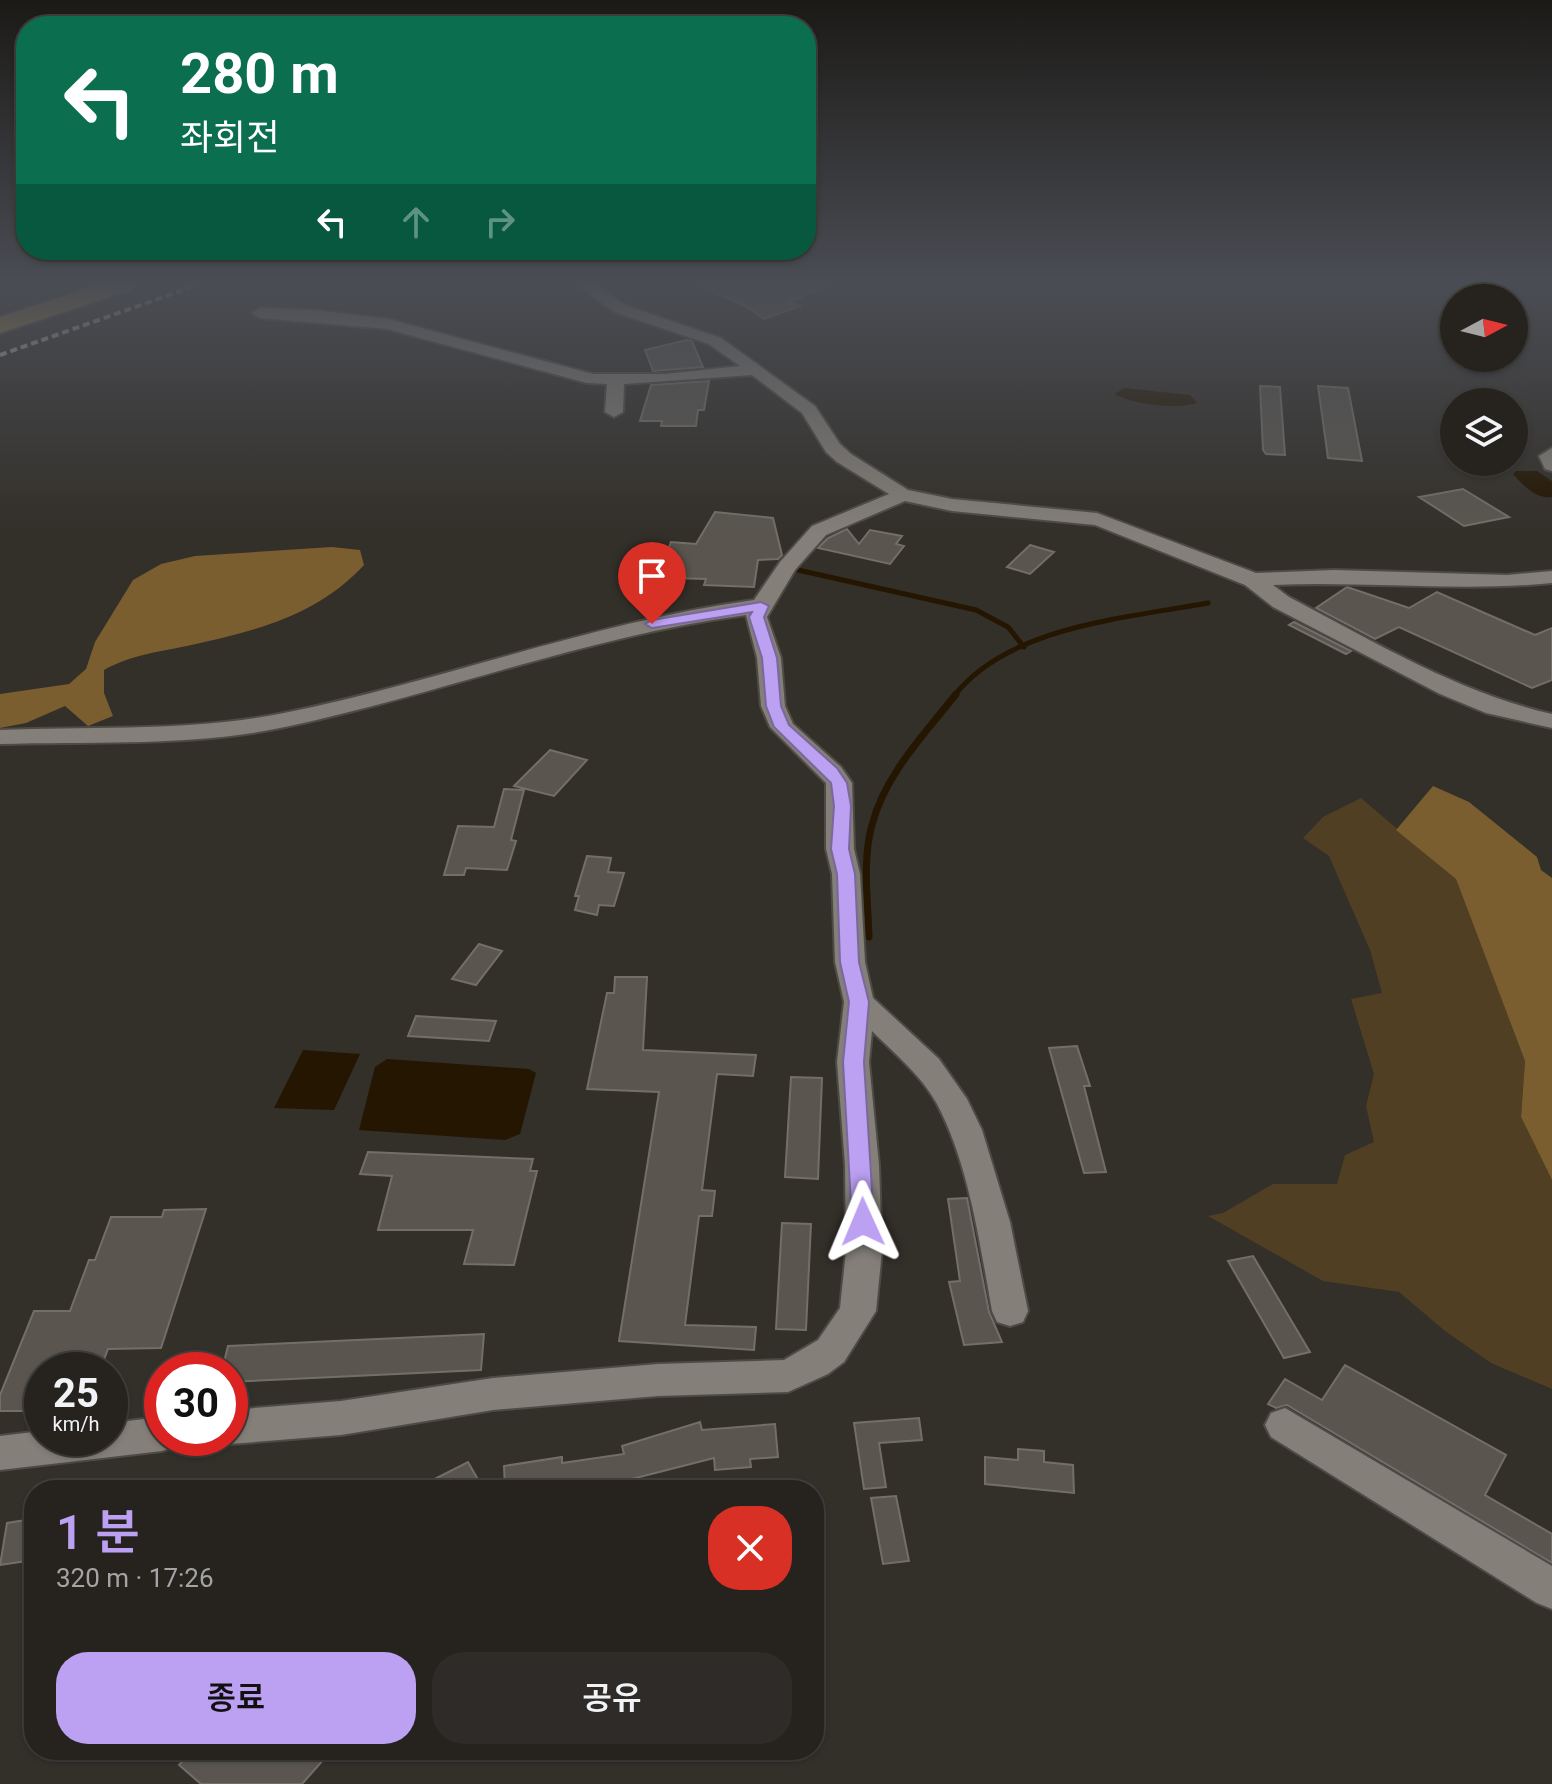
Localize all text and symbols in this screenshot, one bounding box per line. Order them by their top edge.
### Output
text: 280 m [180,41,339,107]
icon: left [48,48,152,152]
text: 좌회전 [180,117,279,159]
icon: left [310,200,354,244]
icon: ahead [394,200,438,244]
icon: right [478,200,522,244]
north arrow [1440,284,1528,372]
map controls [1440,284,1528,476]
button: layers [1440,388,1528,476]
pin [618,542,686,624]
icon: arrive [630,554,674,598]
position arrow [821,1180,905,1264]
speed limit sign: 30 [144,1352,248,1456]
text: 25 [53,1370,99,1417]
text: km/h [53,1412,99,1436]
text: 1 분 [56,1504,140,1561]
button: close [708,1506,792,1590]
text: 320 m · 17:26 [56,1563,214,1593]
button: 종료 [56,1652,416,1744]
button: 공유 [432,1652,792,1744]

